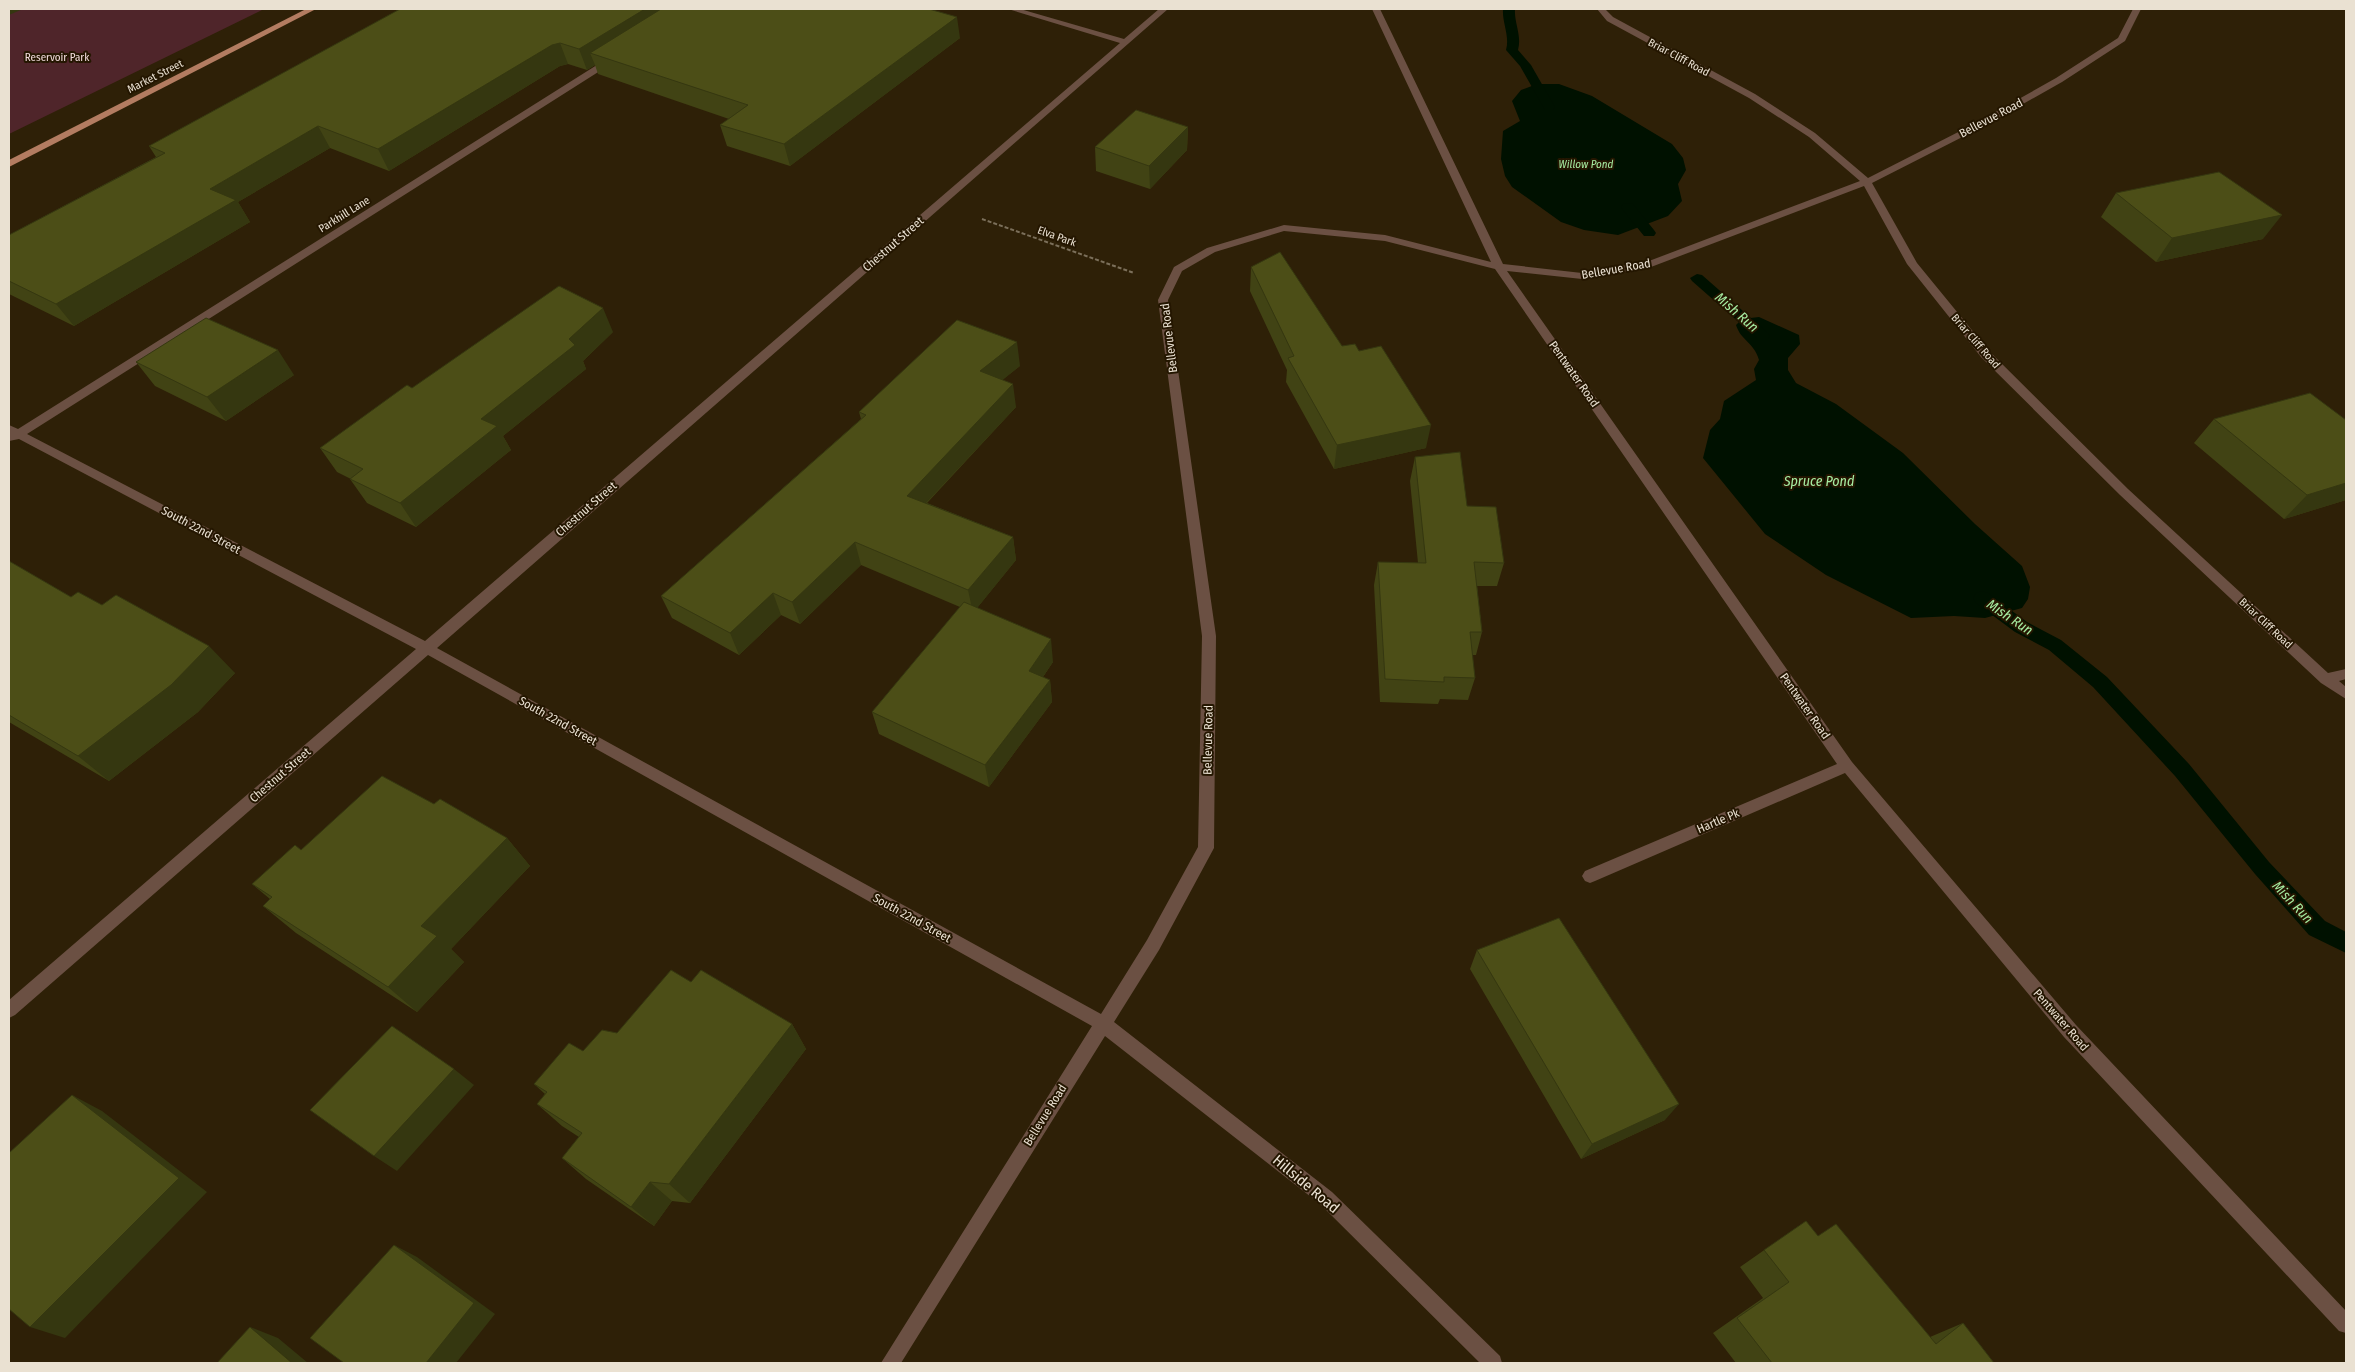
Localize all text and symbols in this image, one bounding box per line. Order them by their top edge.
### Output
street label: Briar Cliff Road [1646,36,1712,79]
park label: Reservoir Park [25,51,90,64]
street label: Market Street [125,57,186,96]
street label: Bellevue Road [1957,95,2025,141]
water label: Willow Pond [1559,158,1614,171]
street label: Parkhill Lane [316,194,372,235]
street label: Chestnut Street [860,214,926,274]
street label: Elva Park [1036,223,1079,250]
street label: Bellevue Road [1580,256,1652,282]
water label: Mish Run [1711,289,1762,336]
street label: Bellevue Road [1158,302,1180,374]
street label: Briar Cliff Road [1949,312,2003,371]
street label: Pentwater Road [1546,338,1602,410]
water label: Spruce Pond [1783,473,1855,490]
street label: Chestnut Street [553,479,619,539]
street label: South 22nd Street [159,503,243,557]
water label: Mish Run [1983,596,2036,639]
street label: Briar Cliff Road [2236,596,2295,651]
street label: Pentwater Road [1777,670,1833,742]
street label: South 22nd Street [516,694,600,748]
street label: Bellevue Road [1200,705,1216,775]
street label: Chestnut Street [247,745,313,805]
street label: Hartle Pk [1695,806,1742,836]
water label: Mish Run [2269,878,2317,927]
street label: South 22nd Street [870,891,954,945]
street label: Pentwater Road [2030,986,2092,1054]
street label: Bellevue Road [1021,1082,1069,1148]
street label: Hillside Road [1269,1151,1343,1217]

